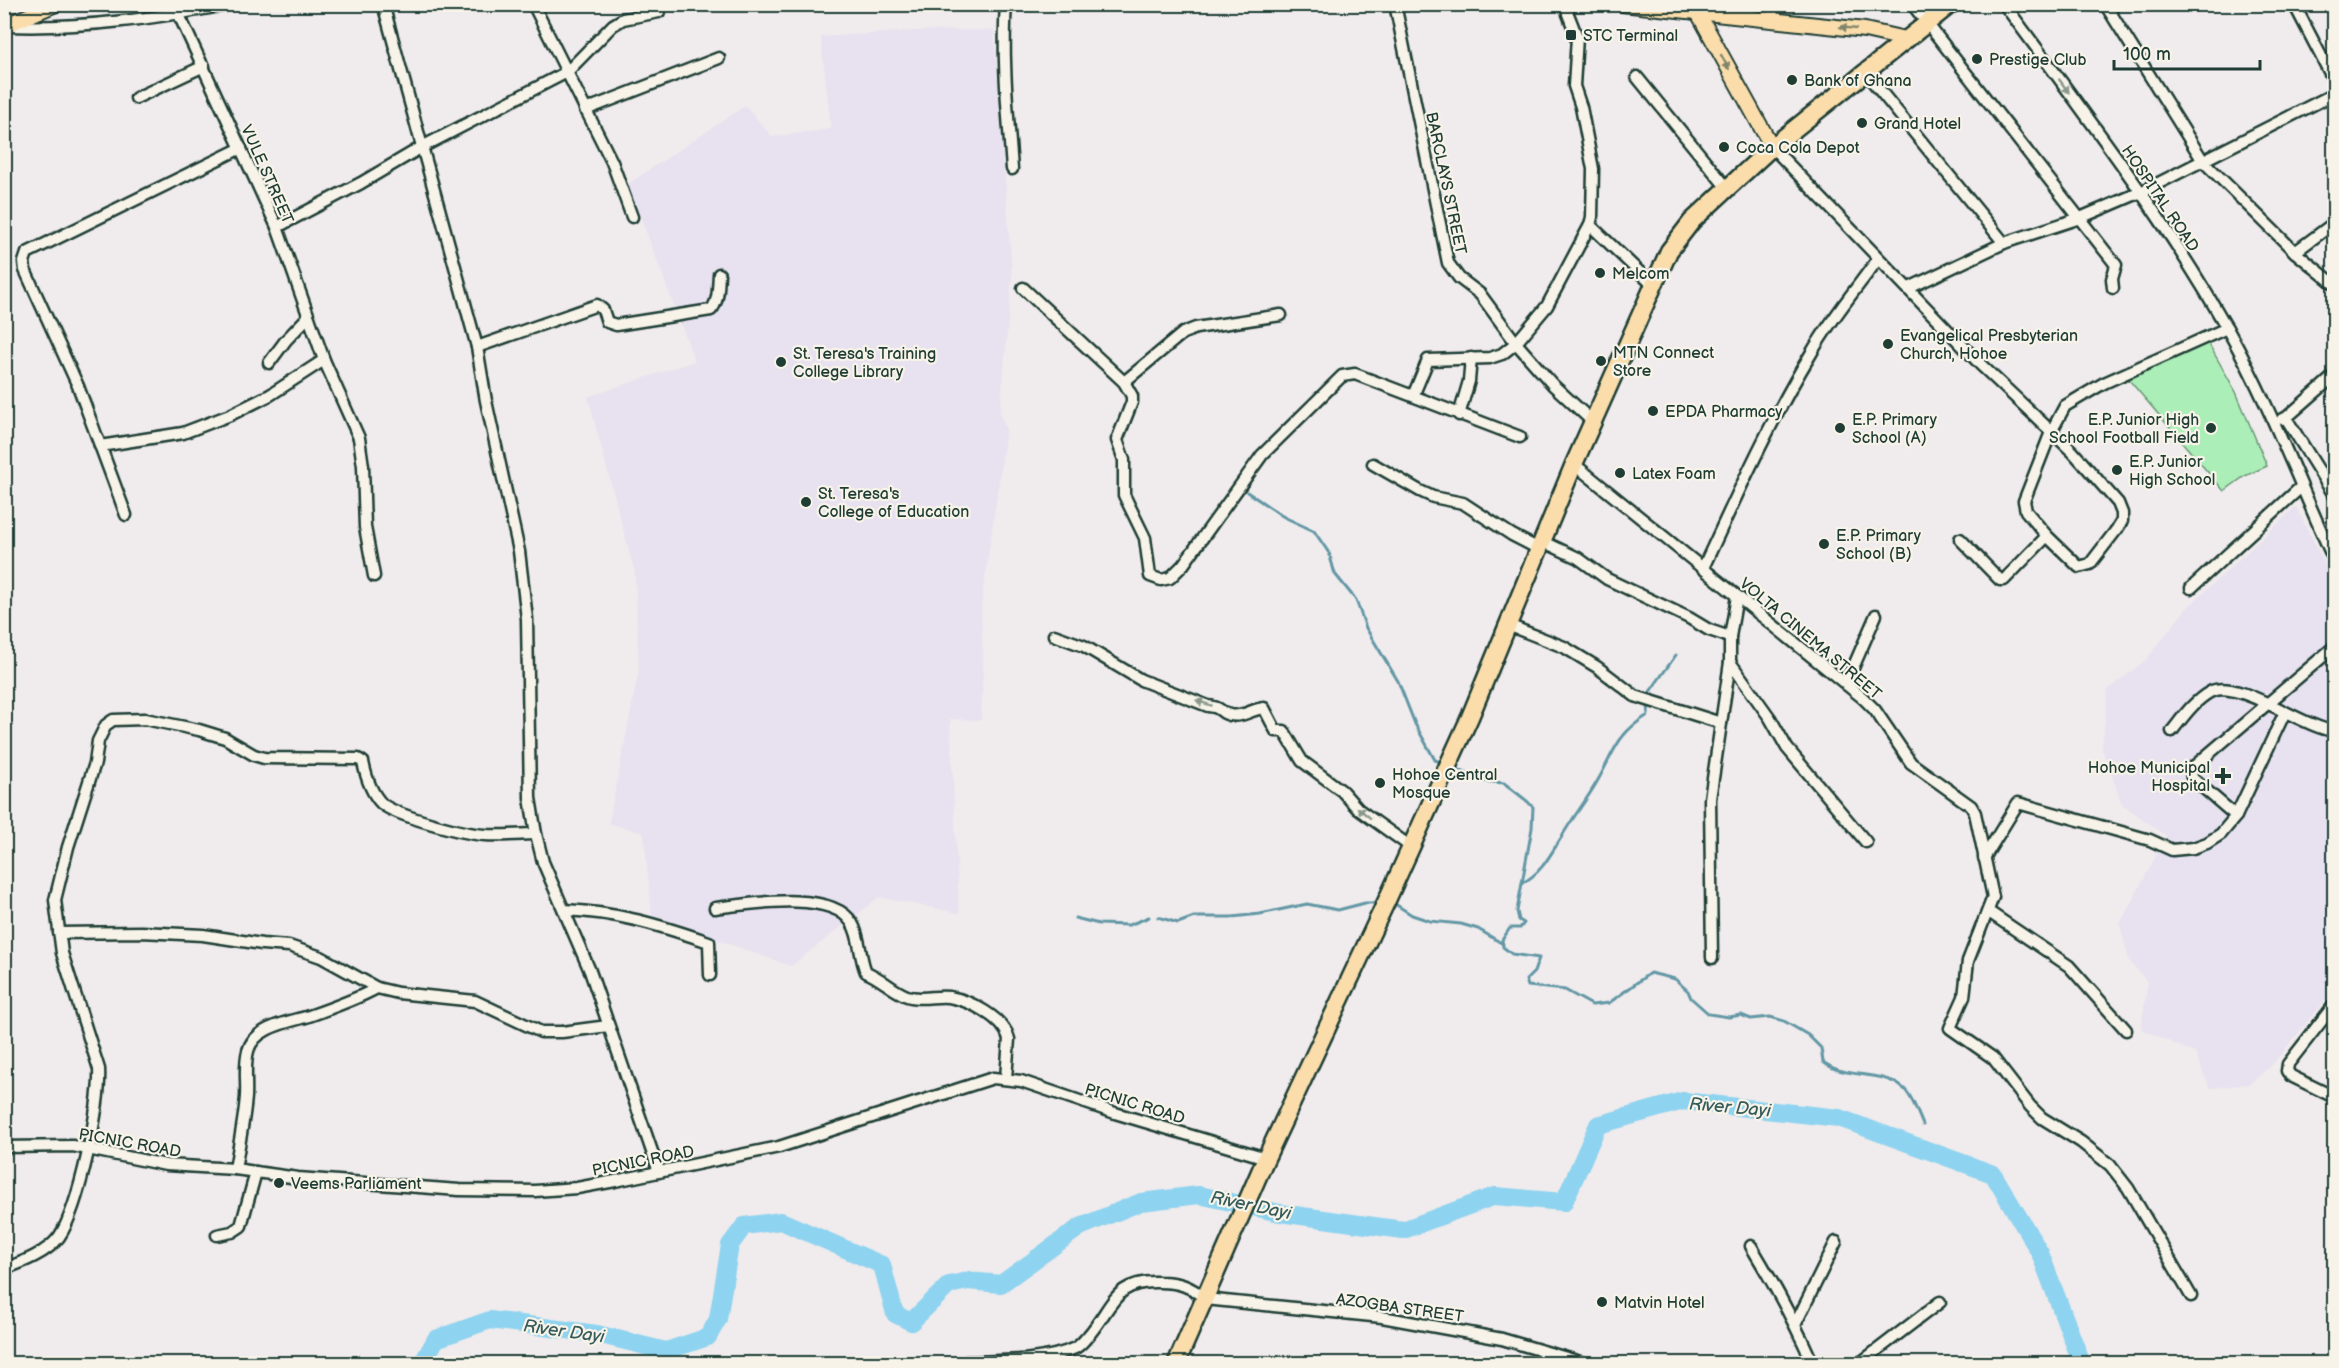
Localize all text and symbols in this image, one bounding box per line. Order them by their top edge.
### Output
one-way arrow [1838,23,1857,33]
place label: STC Terminal [1583,27,1678,46]
marker: STC Terminal [1564,28,1578,42]
scale bar [2114,33,2260,71]
text: 100 m [2123,44,2171,65]
place label: Prestige Club [1989,51,2087,70]
marker: Prestige Club [1970,52,1984,66]
one-way arrow [1720,54,1730,71]
place label: Bank of Ghana [1804,72,1911,91]
marker: Bank of Ghana [1785,73,1799,87]
one-way arrow [2057,78,2069,93]
street label: BARCLAYS STREET [1421,110,1470,257]
place label: Grand Hotel [1874,115,1961,134]
marker: Grand Hotel [1855,116,1869,130]
street label: VULE STREET [236,122,297,227]
place label: Coca Cola Depot [1736,139,1860,158]
marker: Coca Cola Depot [1717,140,1731,154]
street label: HOSPITAL ROAD [2117,142,2202,256]
place label: Melcom [1612,265,1670,284]
marker: Melcom [1593,266,1607,280]
place label: Evangelical Presbyterian Church, Hohoe [1900,327,2078,364]
marker: Evangelical Presbyterian Church, Hohoe [1881,337,1895,351]
place label: MTN Connect Store [1613,344,1714,381]
place label: St. Teresa's Training College Library [793,345,936,382]
marker: MTN Connect Store [1594,354,1608,368]
marker: St. Teresa's Training College Library [774,355,788,369]
place label: EPDA Pharmacy [1665,403,1783,422]
marker: EPDA Pharmacy [1646,404,1660,418]
place label: E.P. Primary School (A) [1852,411,1938,448]
place label: E.P. Junior High School Football Field [2049,411,2199,448]
marker: E.P. Primary School (A) [1833,421,1847,435]
marker: E.P. Junior High School Football Field [2204,421,2218,435]
place label: E.P. Junior High School [2129,453,2215,490]
marker: E.P. Junior High School [2110,463,2124,477]
place label: Latex Foam [1632,465,1716,484]
marker: Latex Foam [1613,466,1627,480]
place label: St. Teresa's College of Education [818,485,969,522]
marker: St. Teresa's College of Education [799,495,813,509]
place label: E.P. Primary School (B) [1836,527,1922,564]
marker: E.P. Primary School (B) [1817,537,1831,551]
street label: VOLTA CINEMA STREET [1735,574,1885,704]
one-way arrow [1195,698,1213,708]
place label: Hohoe Municipal Hospital [2088,759,2210,796]
place label: Hohoe Central Mosque [1392,766,1497,803]
marker: Hohoe Municipal Hospital [2214,767,2232,785]
marker: Hohoe Central Mosque [1373,776,1387,790]
one-way arrow [1356,807,1372,820]
street label: PICNIC ROAD [1082,1080,1187,1129]
water label: River Dayi [1688,1093,1773,1122]
street label: PICNIC ROAD [77,1125,182,1162]
street label: PICNIC ROAD [591,1142,696,1181]
place label: Veems Parliament [291,1175,421,1194]
marker: Veems Parliament [272,1176,286,1190]
water label: River Dayi [1209,1187,1294,1224]
street label: AZOGBA STREET [1335,1290,1465,1327]
place label: Matvin Hotel [1614,1294,1705,1313]
marker: Matvin Hotel [1595,1295,1609,1309]
water label: River Dayi [522,1315,607,1348]

